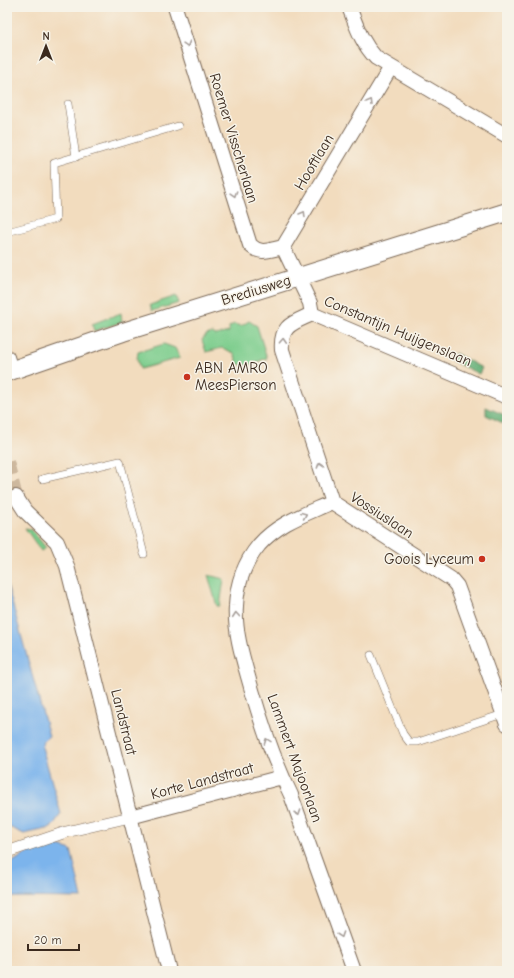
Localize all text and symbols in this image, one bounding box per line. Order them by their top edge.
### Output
north arrow [26,26,66,66]
text: N [42,30,50,43]
one-way arrow [182,41,191,48]
street label: Roemer Visscherlaan [206,71,262,205]
one-way arrow [366,99,373,106]
street label: Hooftlaan [290,131,338,193]
one-way arrow [229,190,238,197]
one-way arrow [299,211,306,218]
street label: Brediusweg [219,271,293,309]
street label: Constantijn Huijgenslaan [321,292,475,370]
one-way arrow [278,338,287,344]
place label: ABN AMRO MeesPierson [195,359,277,394]
marker: ABN AMRO MeesPierson [182,372,192,382]
one-way arrow [316,462,325,469]
street label: Vossiuslaan [347,488,417,542]
one-way arrow [300,511,307,519]
place label: Goois Lyceum [384,550,474,568]
marker: Goois Lyceum [477,554,487,564]
one-way arrow [232,612,241,618]
street label: Landstraat [107,687,141,757]
street label: Lammert Majoorlaan [263,691,327,825]
one-way arrow [264,738,272,745]
street label: Korte Landstraat [149,758,256,803]
one-way arrow [293,809,301,816]
scale bar [28,926,79,952]
one-way arrow [336,932,345,939]
text: 20 m [34,933,62,947]

